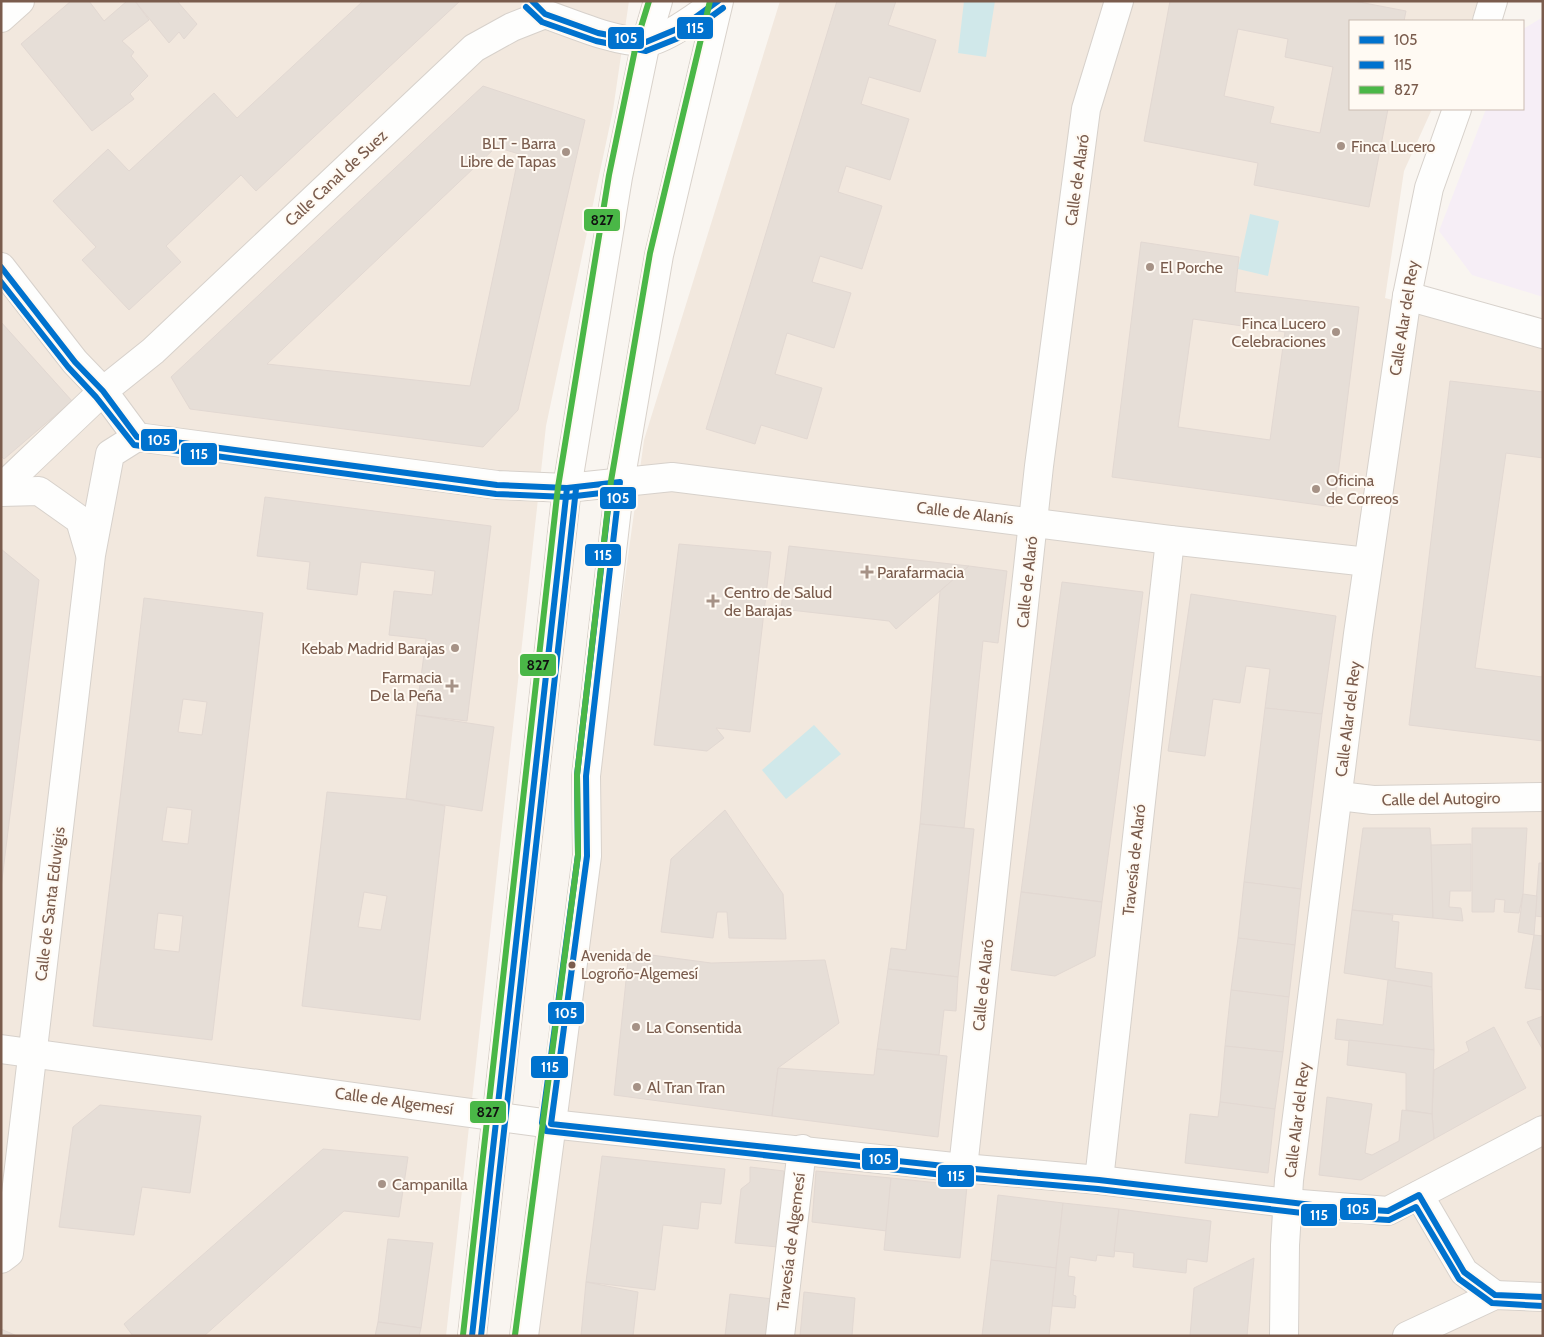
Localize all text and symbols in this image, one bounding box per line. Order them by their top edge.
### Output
line badge: 115 [676,16,714,40]
text: 115 [686,19,704,37]
legend [1349,20,1524,110]
line badge: 105 [607,26,645,50]
text: 105 [615,29,637,47]
text: 105 [1394,31,1417,49]
text: 115 [1394,56,1412,74]
text: 827 [1394,81,1419,99]
street label: Calle Canal de Suez [281,126,391,230]
street label: Calle de Alaró [1061,133,1093,227]
place label: BLT - Barra Libre de Tapas [460,134,556,171]
place label: Finca Lucero [1351,137,1436,156]
marker: Finca Lucero [1335,140,1347,152]
marker: BLT - Barra Libre de Tapas [560,146,572,158]
line badge: 827 [583,208,621,232]
text: 827 [590,211,614,229]
place label: El Porche [1160,258,1223,277]
street label: Calle Alar del Rey [1385,259,1423,377]
marker: El Porche [1144,261,1156,273]
place label: Finca Lucero Celebraciones [1232,314,1326,351]
marker: Finca Lucero Celebraciones [1330,326,1342,338]
line badge: 105 [140,428,178,452]
text: 105 [148,431,170,449]
line badge: 115 [180,442,218,466]
text: 115 [190,445,208,463]
place label: Oficina de Correos [1326,471,1399,508]
marker: Oficina de Correos [1310,483,1322,495]
line badge: 105 [599,486,637,510]
text: 105 [607,489,629,507]
street label: Calle de Alanís [915,498,1015,528]
street label: Calle de Alaró [1013,535,1041,629]
line badge: 115 [584,543,622,567]
text: 115 [594,546,612,564]
place label: Parafarmacia [877,563,964,582]
marker: Parafarmacia [861,566,873,578]
place label: Centro de Salud de Barajas [724,583,832,620]
marker: Centro de Salud de Barajas [706,594,720,608]
place label: Kebab Madrid Barajas [301,639,445,658]
marker: Kebab Madrid Barajas [449,642,461,654]
line badge: 827 [519,653,557,677]
text: 827 [526,656,550,674]
street label: Calle Alar del Rey [1331,660,1365,778]
place label: Farmacia De la Peña [370,668,442,705]
marker: Farmacia De la Peña [446,680,458,692]
street label: Calle del Autogiro [1381,788,1501,810]
street label: Travesía de Alaró [1119,803,1149,917]
street label: Calle de Santa Eduvigis [31,825,69,982]
street label: Calle de Alaró [969,938,997,1032]
place label: Avenida de Logroño-Algemesí [581,947,698,983]
marker: Avenida de Logroño-Algemesí [567,960,577,970]
line badge: 105 [547,1001,585,1025]
text: 105 [555,1004,577,1022]
place label: La Consentida [646,1018,742,1037]
marker: La Consentida [630,1021,642,1033]
line badge: 115 [530,1055,569,1079]
text: 115 [541,1058,559,1076]
street label: Calle Alar del Rey [1280,1061,1314,1179]
place label: Al Tran Tran [647,1078,725,1097]
marker: Al Tran Tran [631,1081,643,1093]
street label: Calle de Algemesí [334,1083,455,1119]
line badge: 827 [469,1100,507,1124]
text: 827 [476,1103,500,1121]
line badge: 105 [861,1147,899,1171]
text: 105 [869,1150,891,1168]
line badge: 115 [937,1164,975,1188]
text: 115 [947,1167,965,1185]
street label: Travesía de Algemesí [773,1171,809,1312]
place label: Campanilla [392,1175,468,1194]
marker: Campanilla [376,1178,388,1190]
line badge: 105 [1339,1197,1377,1221]
text: 105 [1347,1200,1369,1218]
line badge: 115 [1300,1203,1338,1227]
text: 115 [1310,1206,1328,1224]

